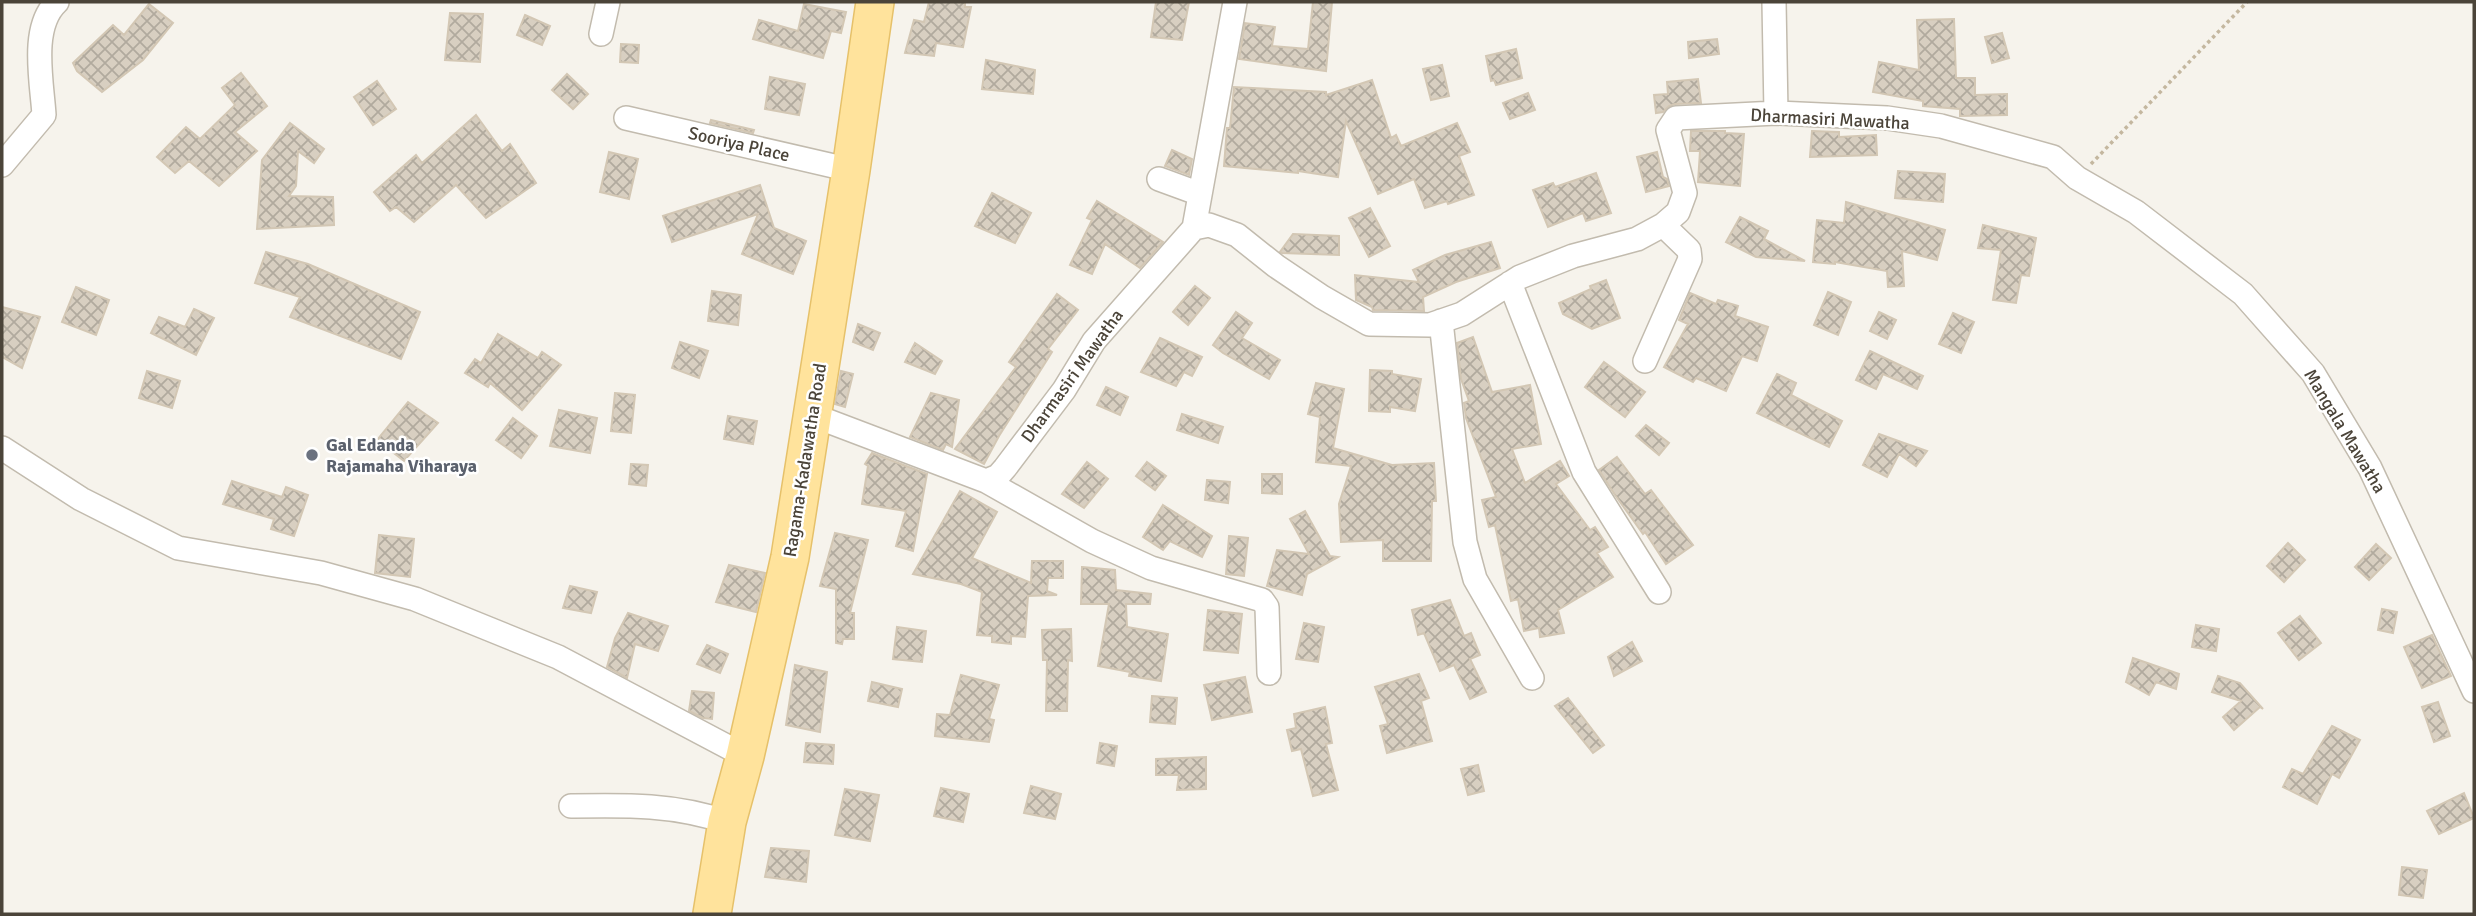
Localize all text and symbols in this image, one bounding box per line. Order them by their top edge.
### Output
street label: Dharmasiri Mawatha [1750,104,1910,134]
street label: Sooriya Place [686,122,792,166]
street label: Dharmasiri Mawatha [1016,305,1128,447]
street label: Ragama-Kadawatha Road [779,362,831,558]
street label: Mangala Mawatha [2299,365,2391,497]
place label: Gal Edanda Rajamaha Viharaya [326,434,477,477]
marker: Gal Edanda Rajamaha Viharaya [304,447,320,463]

